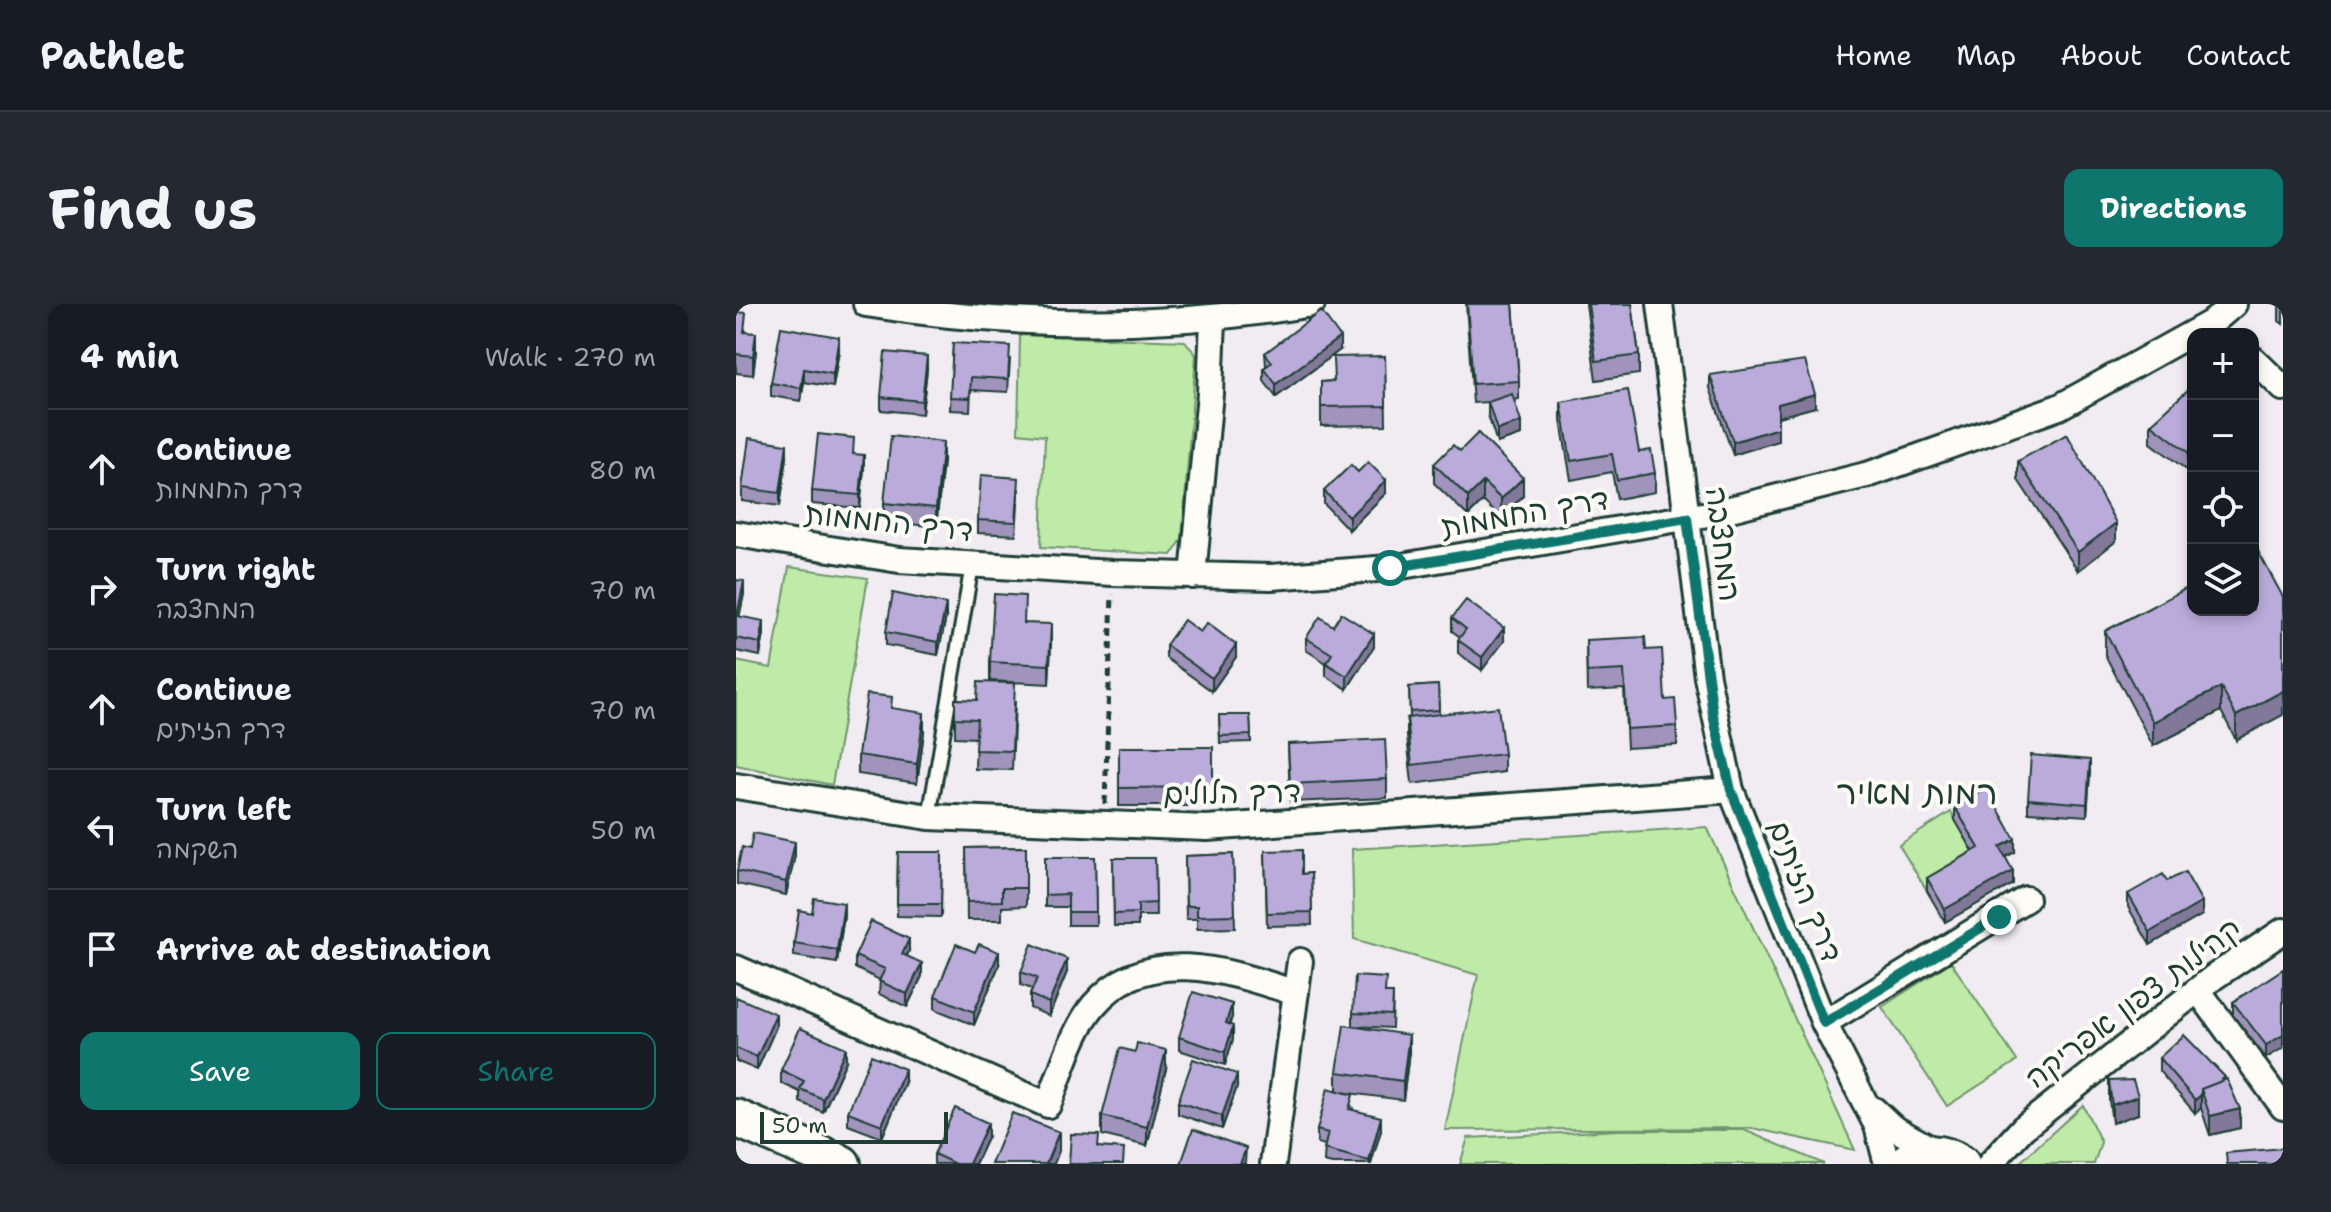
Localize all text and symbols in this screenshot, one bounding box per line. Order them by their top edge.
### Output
text: Pathlet [40,30,185,81]
text: Home [1835,36,1912,74]
text: Map [1956,36,2016,74]
text: About [2060,36,2142,74]
text: Contact [2186,36,2291,74]
button: Directions [2064,169,2283,247]
text: Find us [48,171,257,246]
map controls [2187,328,2259,616]
button: + [2187,328,2259,400]
text: 4 min [80,333,179,379]
text: Walk · 270 m [485,339,656,374]
button: − [2187,400,2259,472]
text: Continue [156,429,292,470]
icon: ahead [80,447,124,491]
text: 80 m [589,452,656,487]
text: דרך החממות [156,471,303,506]
button: locate [2187,472,2259,544]
street label: דרך החממות [1437,478,1612,548]
street label: המחצבה [1696,484,1751,604]
street label: דרך החממות [802,492,975,551]
button: layers [2187,544,2259,616]
text: Turn right [156,549,315,590]
route start [1372,550,1408,586]
icon: right [80,567,124,611]
text: 70 m [589,572,656,607]
text: המחצבה [156,591,256,626]
text: Continue [156,669,292,710]
icon: ahead [80,687,124,731]
text: 70 m [589,692,656,727]
text: דרך הזיתים [156,711,286,746]
district label: רמות מאיר [1836,769,1998,815]
street label: דרך הלולים [1163,771,1301,814]
text: Turn left [156,789,291,830]
icon: left [80,807,124,851]
text: 50 m [591,812,656,847]
street label: דרך הזיתים [1758,814,1853,968]
text: השקמה [156,831,238,866]
route end [1981,899,2017,935]
street label: קהילות צפון אפריקה [2016,908,2249,1097]
icon: arrive [80,927,124,971]
text: Arrive at destination [156,929,491,970]
button: Save [80,1032,360,1110]
button: Share [376,1032,656,1110]
scale bar [760,1108,948,1144]
text: 50 m [772,1111,827,1140]

